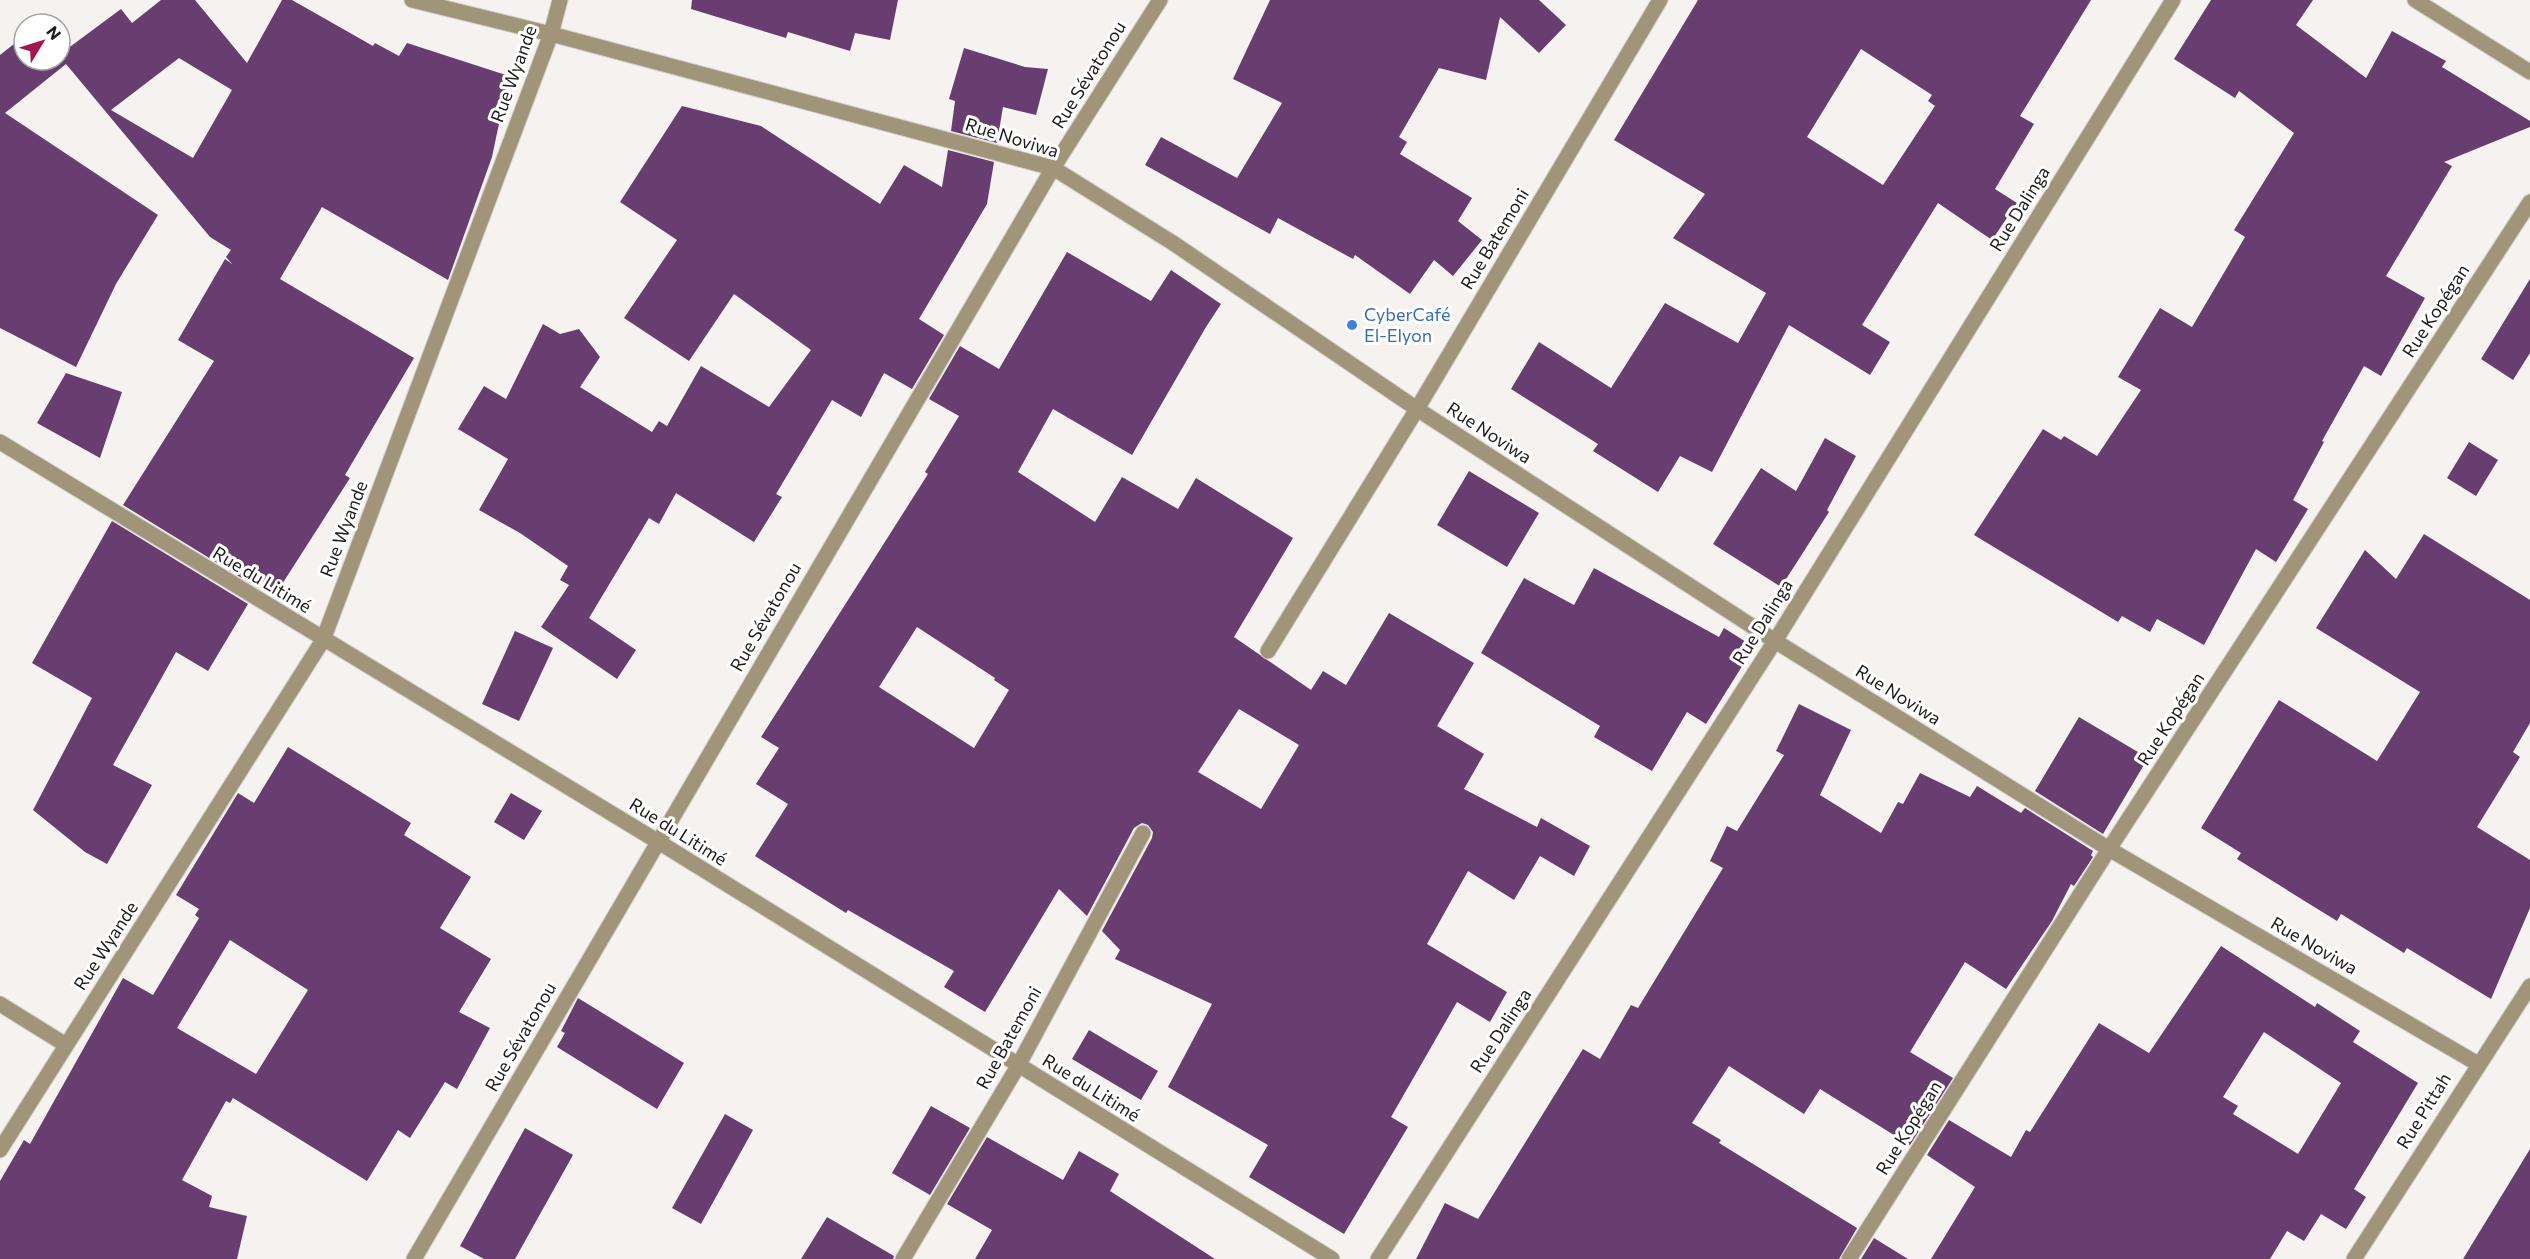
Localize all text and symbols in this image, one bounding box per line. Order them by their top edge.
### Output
north arrow [12,12,72,72]
street label: Rue Sévatonou [1046,17,1130,132]
text: N [43,22,65,43]
street label: Rue Wyande [485,22,541,125]
street label: Rue Noviwa [963,112,1062,162]
street label: Rue Dalinga [1984,162,2054,255]
street label: Rue Batemoni [1455,184,1533,293]
street label: Rue Kopégan [2397,260,2473,361]
place label: CyberCafé El-Elyon [1364,303,1451,346]
marker: CyberCafé El-Elyon [1345,318,1359,332]
street label: Rue Noviwa [1443,397,1536,468]
street label: Rue Wyande [315,477,372,580]
street label: Rue du Litimé [209,541,316,617]
street label: Rue Sévatonou [725,558,805,675]
street label: Rue Dalinga [1727,575,1797,668]
street label: Rue Noviwa [1852,659,1945,729]
street label: Rue Kopégan [2132,668,2208,769]
street label: Rue du Litimé [626,792,731,870]
street label: Rue Wyande [68,897,142,994]
street label: Rue Noviwa [2267,911,2362,979]
street label: Rue Sévatonou [480,978,560,1095]
street label: Rue Batemoni [971,982,1045,1093]
street label: Rue Dalinga [1465,984,1536,1077]
street label: Rue du Litimé [1039,1048,1144,1126]
street label: Rue Pittah [2391,1068,2455,1153]
street label: Rue Kopégan [1871,1076,1946,1179]

